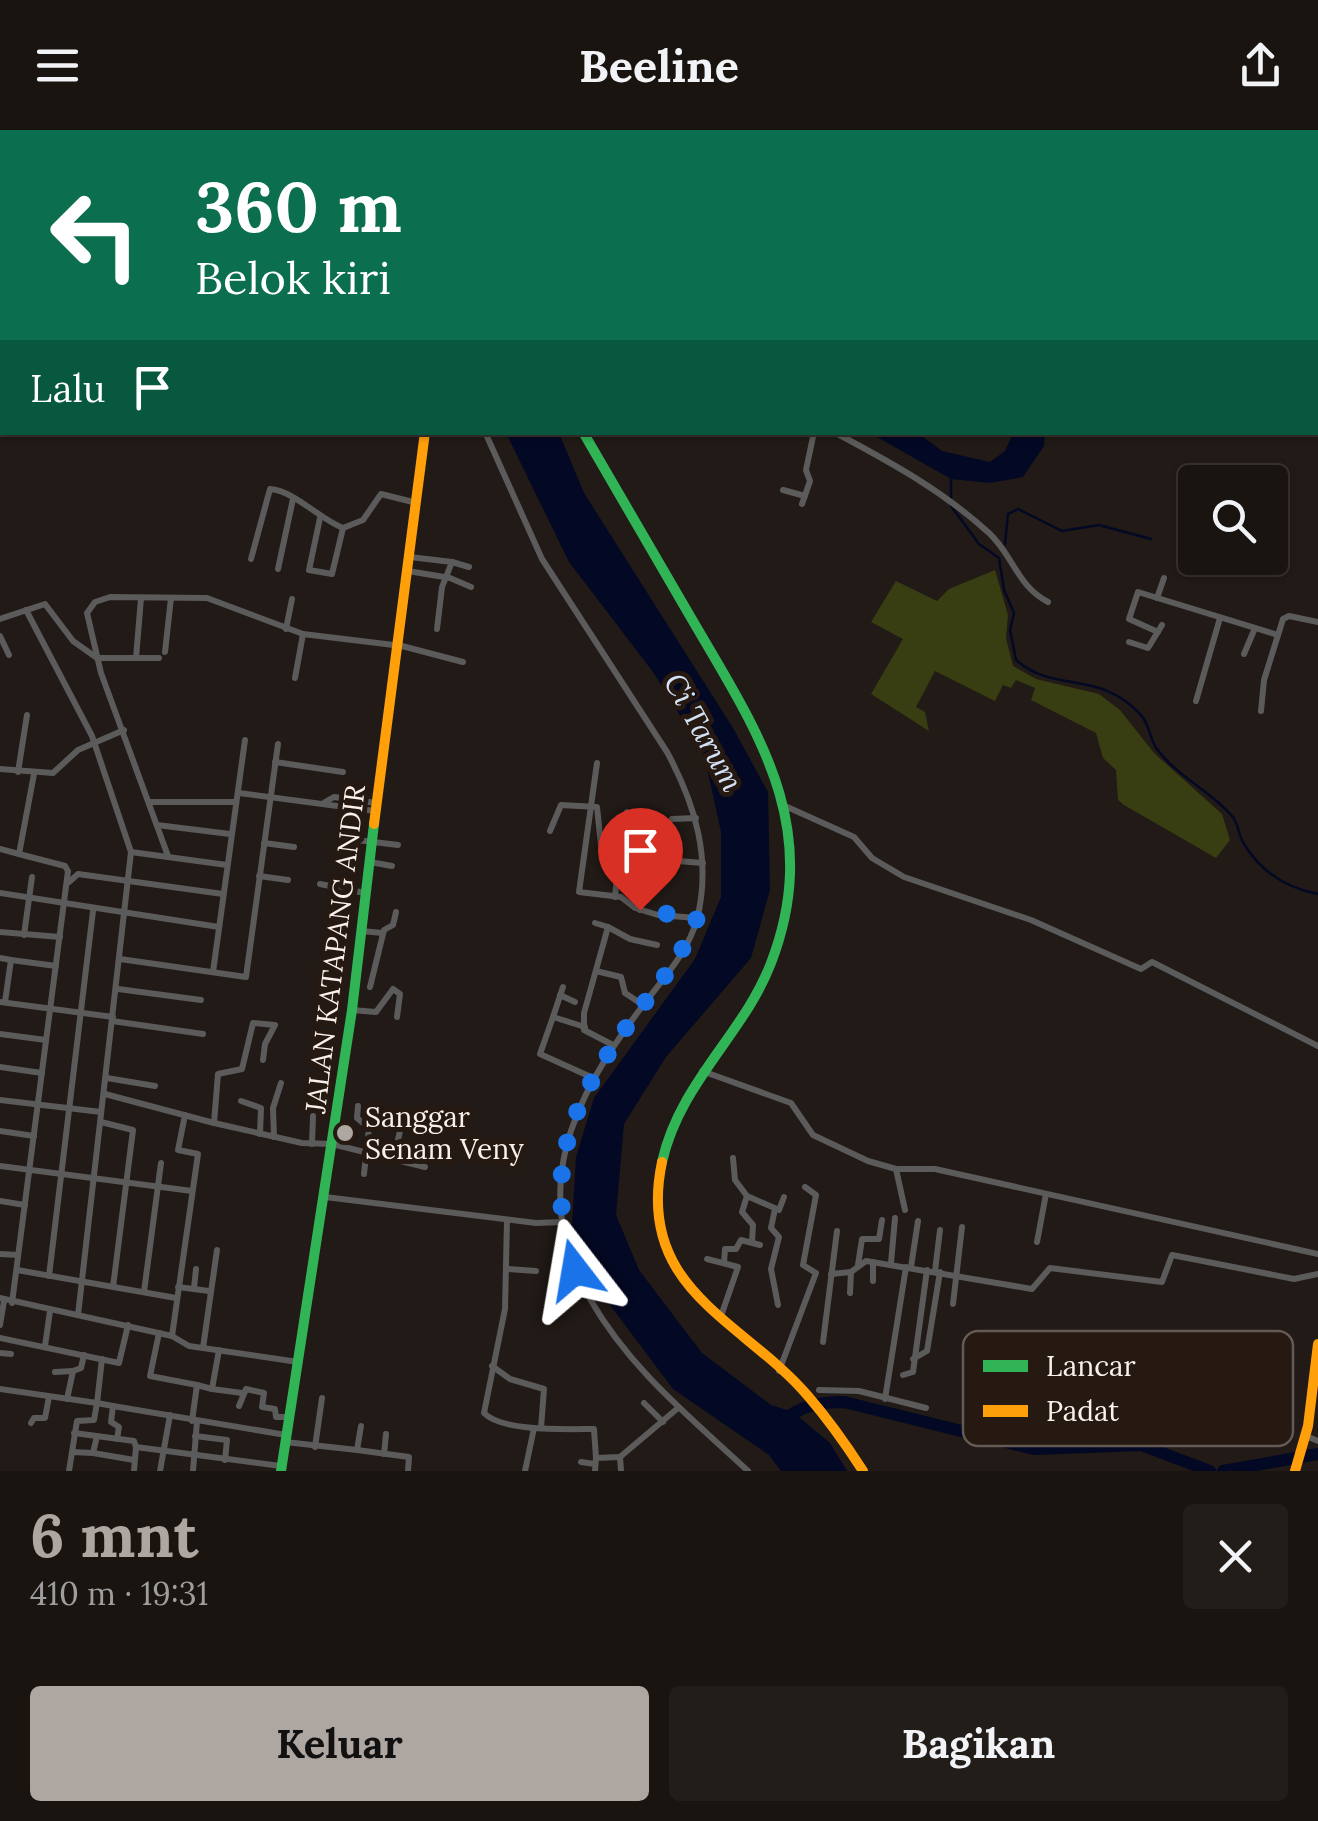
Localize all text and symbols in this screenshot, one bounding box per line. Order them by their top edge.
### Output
text: Beeline [579,37,739,94]
icon: menu [30,38,85,93]
icon: share [1233,38,1288,93]
text: 360 m [195,162,402,251]
icon: left [30,170,160,300]
text: Belok kiri [195,249,391,306]
icon: arrive [125,360,180,415]
text: Lalu [30,364,105,412]
map controls [1178,465,1288,575]
button: search [1178,465,1288,575]
water label: Ci Tarum [656,666,752,798]
street label: JALAN KATAPANG ANDIR [297,782,373,1116]
pin [598,808,683,911]
icon: arrive [613,823,668,878]
place label: Sanggar Senam Veny [365,1099,524,1167]
marker: Sanggar Senam Veny [334,1122,356,1144]
position arrow [523,1218,627,1322]
legend [963,1331,1293,1446]
text: Lancar [1046,1348,1136,1384]
text: Padat [1046,1393,1119,1429]
text: 6 mnt [30,1497,198,1573]
button: close [1183,1504,1288,1609]
text: 410 m · 19:31 [30,1573,208,1614]
button: Keluar [30,1686,649,1801]
button: Bagikan [669,1686,1288,1801]

